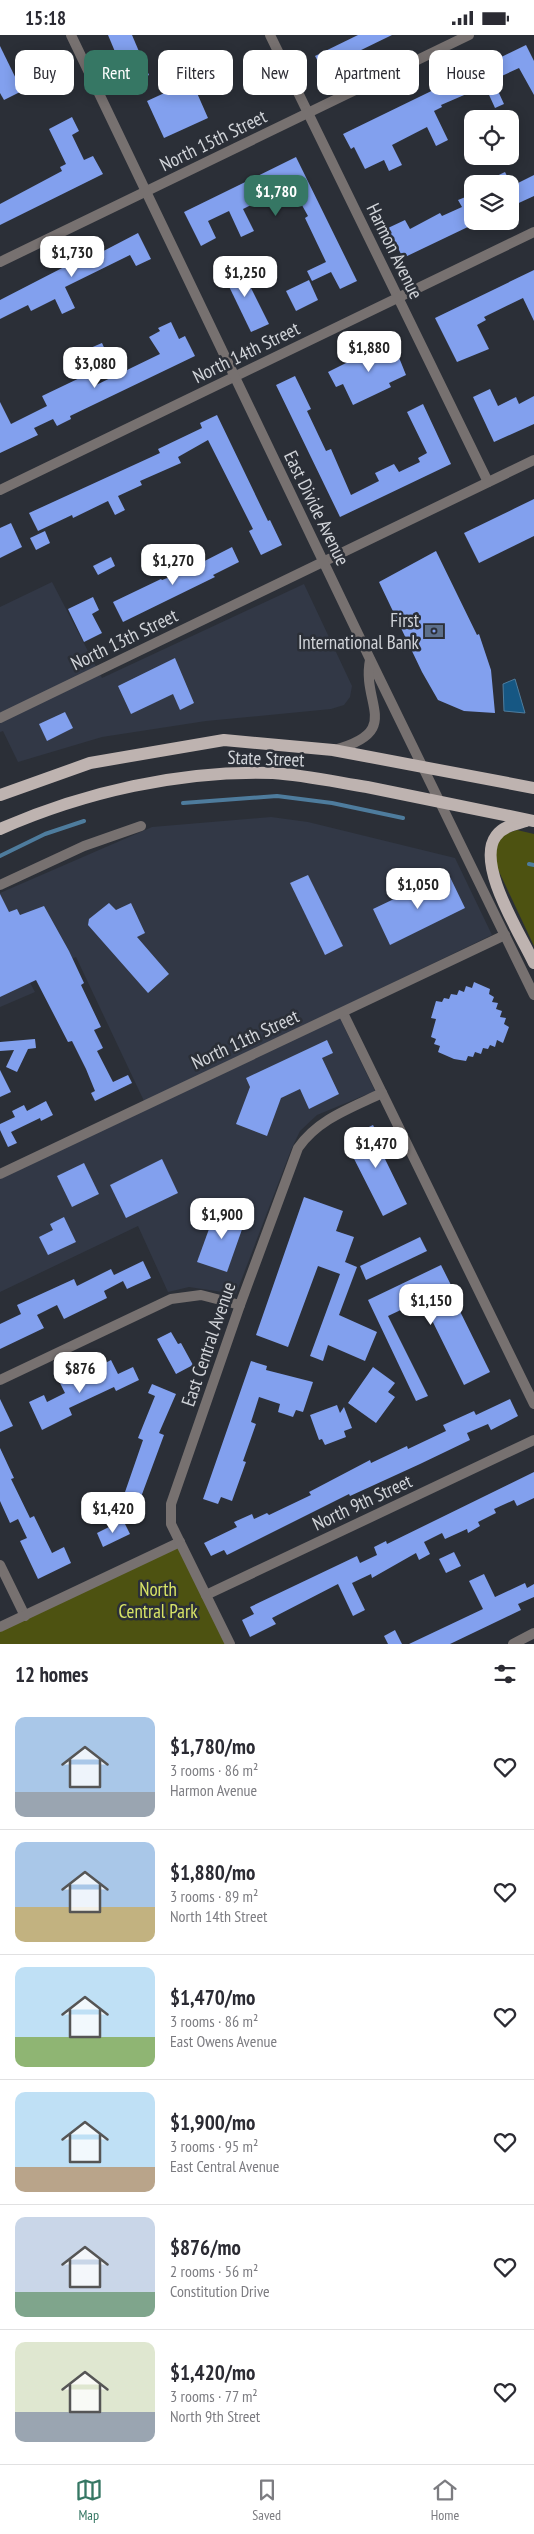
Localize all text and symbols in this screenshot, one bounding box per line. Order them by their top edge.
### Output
text: 15:18 [25,6,66,30]
chip: Buy [15,50,74,95]
chip: Rent [84,50,148,95]
chip: Filters [158,50,233,95]
chip: New [243,50,307,95]
chip: Apartment [317,50,419,95]
chip: House [429,50,503,95]
street label: North 15th Street [156,104,271,176]
map controls [464,110,519,230]
button: locate [464,110,519,165]
pin: $1,780 [235,175,317,217]
button: layers [464,175,519,230]
text: $1,780 [255,181,297,201]
street label: Harmon Avenue [362,199,429,303]
pin: $1,730 [31,235,113,278]
text: $1,730 [51,242,93,262]
pin: $1,250 [204,255,286,298]
text: $1,250 [224,262,266,282]
street label: North 14th Street [189,316,304,388]
pin: $1,880 [328,331,410,373]
text: $1,880 [348,337,390,357]
pin: $3,080 [54,347,136,389]
text: $3,080 [74,353,116,373]
street label: East Divide Avenue [279,447,355,569]
pin: $1,270 [132,543,214,586]
text: $1,270 [152,550,194,570]
street label: North 13th Street [67,603,182,675]
place label: First International Bank [298,608,420,654]
bank icon: First International Bank [423,620,445,642]
street label: State Street [227,745,306,771]
pin: $1,050 [377,867,459,910]
text: $1,050 [397,874,439,894]
street label: North 11th Street [187,1003,303,1074]
pin: $1,470 [335,1127,417,1169]
text: $1,470 [355,1133,397,1153]
pin: $1,900 [181,1197,263,1240]
text: $1,900 [201,1204,243,1224]
street label: East Central Avenue [176,1279,241,1409]
pin: $1,150 [390,1283,472,1326]
text: $1,150 [410,1290,452,1310]
pin: $876 [50,1351,110,1394]
text: $876 [65,1358,95,1378]
street label: North 9th Street [308,1468,416,1536]
pin: $1,420 [72,1491,154,1534]
text: $1,420 [92,1498,134,1518]
park label: North Central Park [118,1577,198,1623]
icon: filters [491,1660,519,1688]
text: 12 homes [15,1661,88,1688]
text: $1,780/mo [170,1733,255,1760]
icon: home [55,1737,115,1797]
icon: heart [491,1753,519,1781]
text: 3 rooms · 86 m² [170,1760,258,1780]
text: Harmon Avenue [170,1780,257,1800]
text: $1,880/mo [170,1859,255,1886]
icon: home [55,1862,115,1922]
icon: heart [491,1878,519,1906]
text: 3 rooms · 89 m² [170,1886,258,1906]
text: North 14th Street [170,1906,267,1926]
text: $1,470/mo [170,1984,255,2011]
icon: home [55,1987,115,2047]
icon: heart [491,2003,519,2031]
text: 3 rooms · 86 m² [170,2011,258,2031]
text: East Owens Avenue [170,2031,277,2051]
text: $1,900/mo [170,2109,255,2136]
icon: home [55,2112,115,2172]
icon: heart [491,2128,519,2156]
text: 3 rooms · 95 m² [170,2136,258,2156]
text: East Central Avenue [170,2156,279,2176]
text: $876/mo [170,2234,241,2261]
icon: home [55,2237,115,2297]
icon: heart [491,2253,519,2281]
text: 2 rooms · 56 m² [170,2261,258,2281]
text: Constitution Drive [170,2281,270,2301]
text: $1,420/mo [170,2359,255,2386]
icon: home [55,2362,115,2422]
icon: heart [491,2378,519,2406]
text: 3 rooms · 77 m² [170,2386,258,2406]
text: North 9th Street [170,2406,260,2426]
tab: Map [75,2476,103,2524]
tab: Saved [252,2476,281,2524]
tab: Home [431,2476,459,2524]

